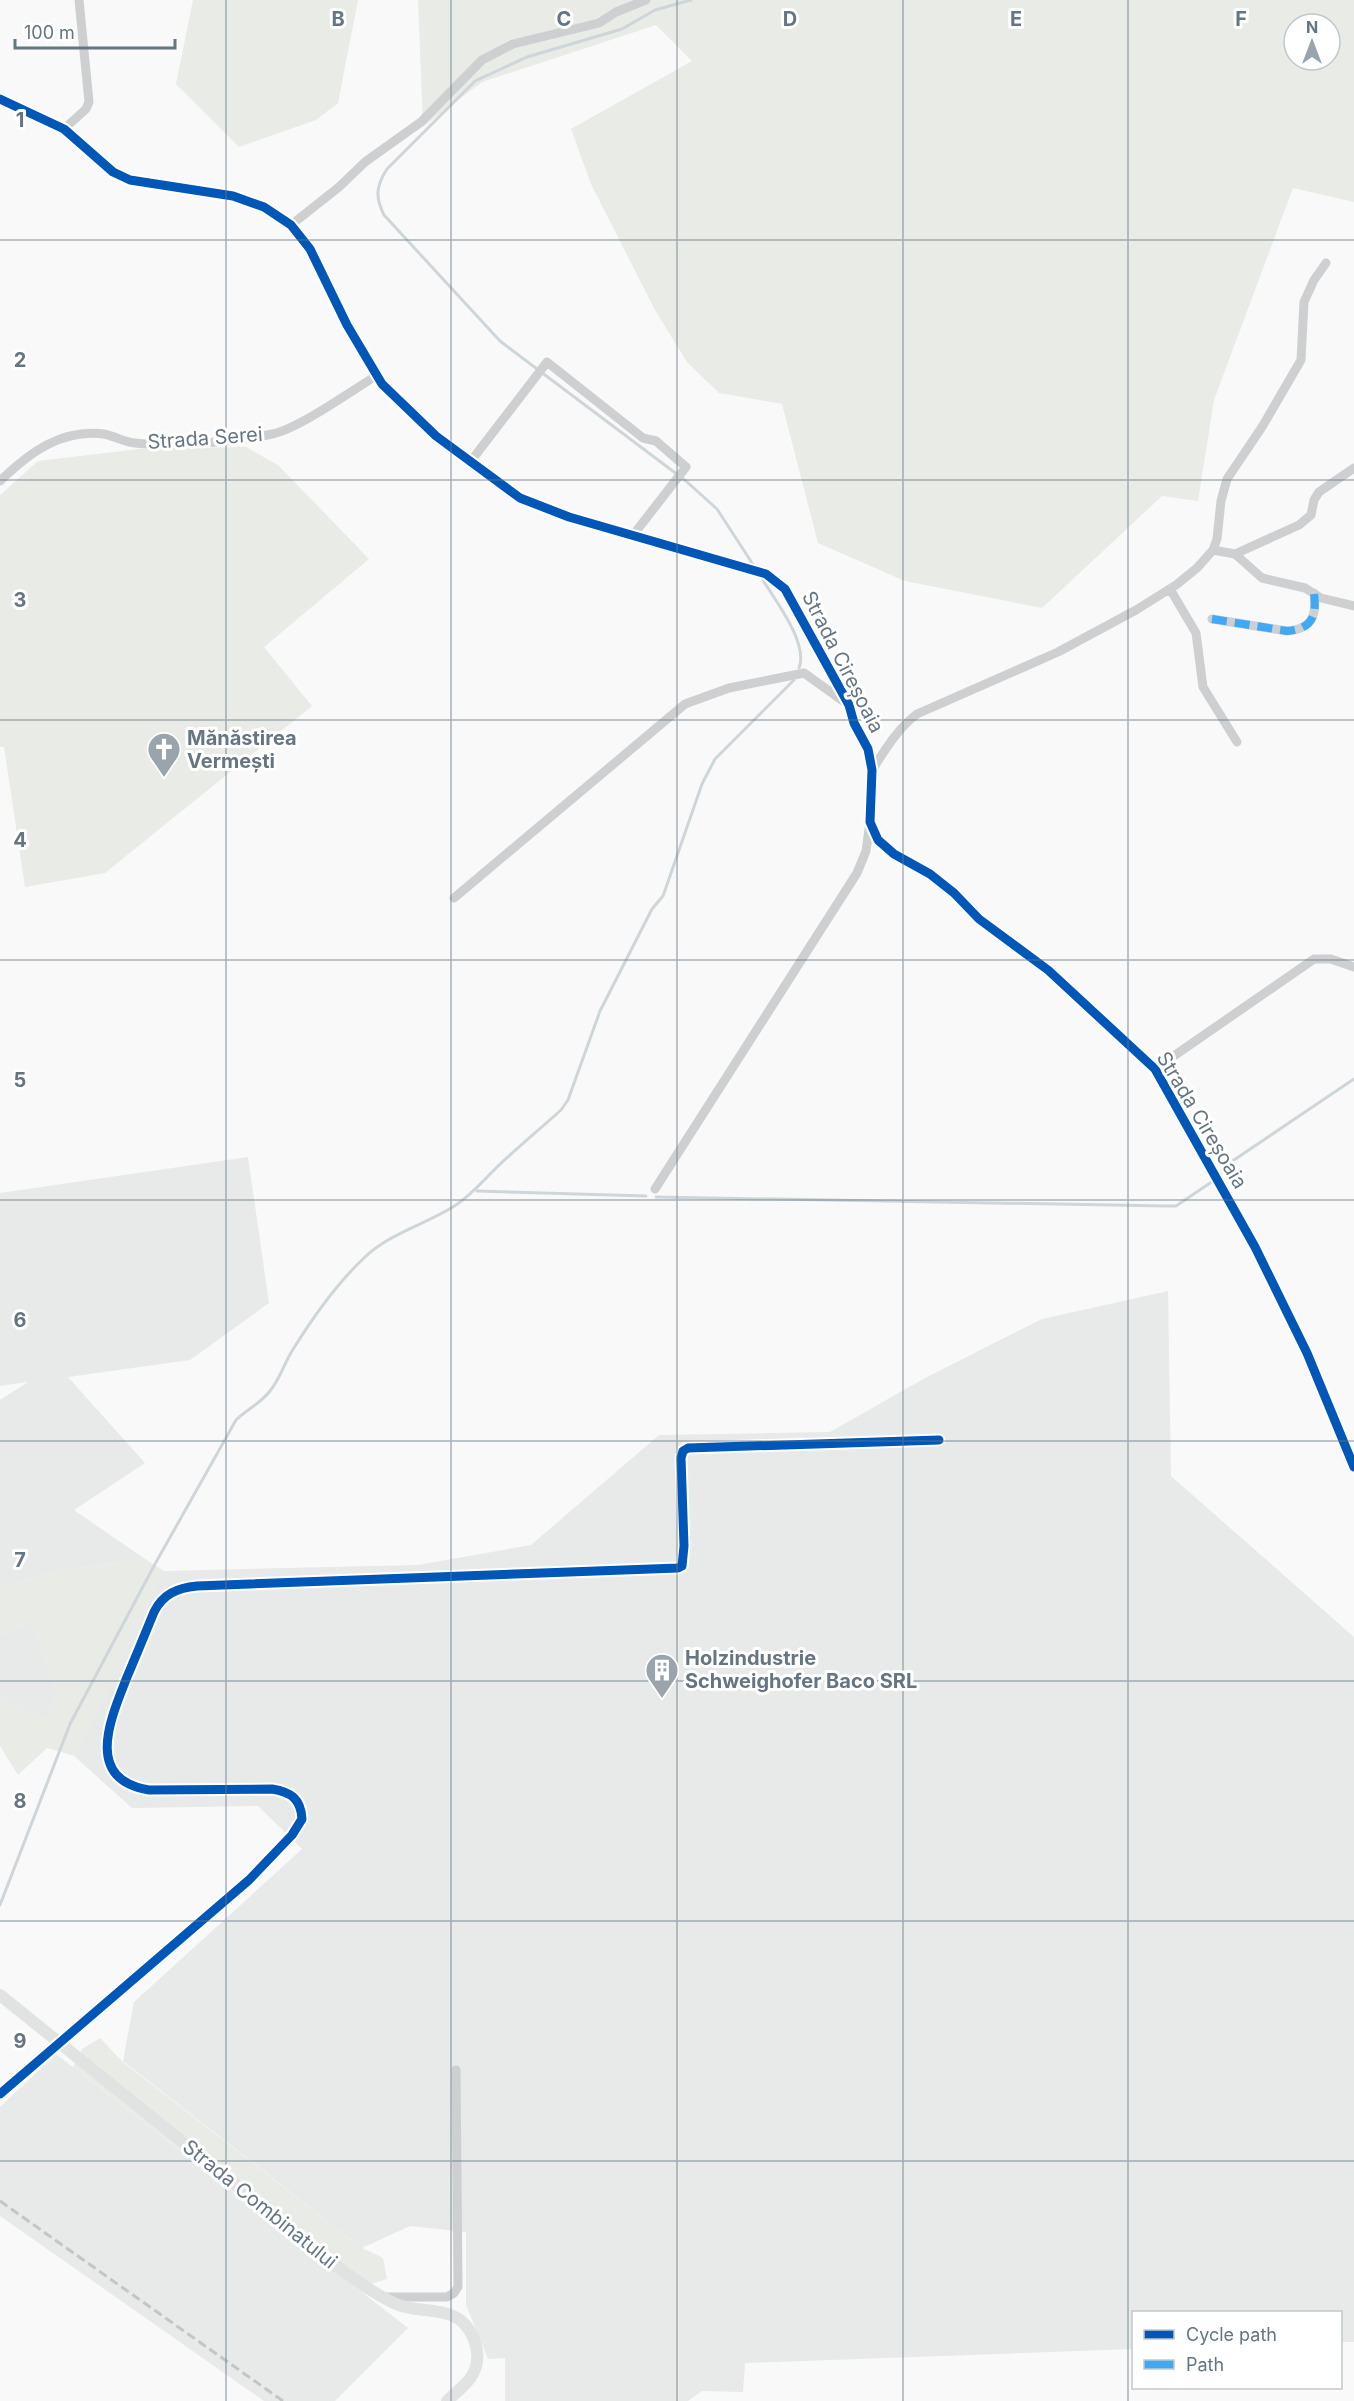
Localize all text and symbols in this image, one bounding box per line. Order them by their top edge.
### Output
text: B [331,7,345,31]
text: C [557,7,571,31]
text: D [783,7,797,31]
text: E [1010,7,1022,31]
text: F [1235,7,1247,31]
scale bar [15,12,176,50]
north arrow [1282,12,1342,72]
text: N [1306,17,1318,37]
text: 100 m [24,22,75,43]
text: 1 [16,108,24,132]
text: 2 [14,348,26,372]
street label: Strada Serei [147,422,263,454]
street label: Strada Cireșoaia [797,587,889,737]
text: 3 [14,588,26,612]
place label: Mănăstirea Vermești [187,726,297,773]
church icon: Mănăstirea Vermești [146,731,182,778]
text: 4 [13,828,27,852]
street label: Strada Cireșoaia [1152,1047,1252,1193]
text: 5 [14,1068,26,1092]
text: 6 [14,1308,27,1332]
text: 7 [14,1548,26,1572]
place label: Holzindustrie Schweighofer Baco SRL [685,1646,917,1693]
building icon: Holzindustrie Schweighofer Baco SRL [644,1652,680,1699]
text: 8 [13,1789,27,1813]
text: 9 [14,2029,27,2053]
street label: Strada Combinatului [178,2134,342,2274]
legend [1132,2311,1342,2389]
text: Cycle path [1186,2324,1277,2345]
text: Path [1186,2354,1224,2375]

